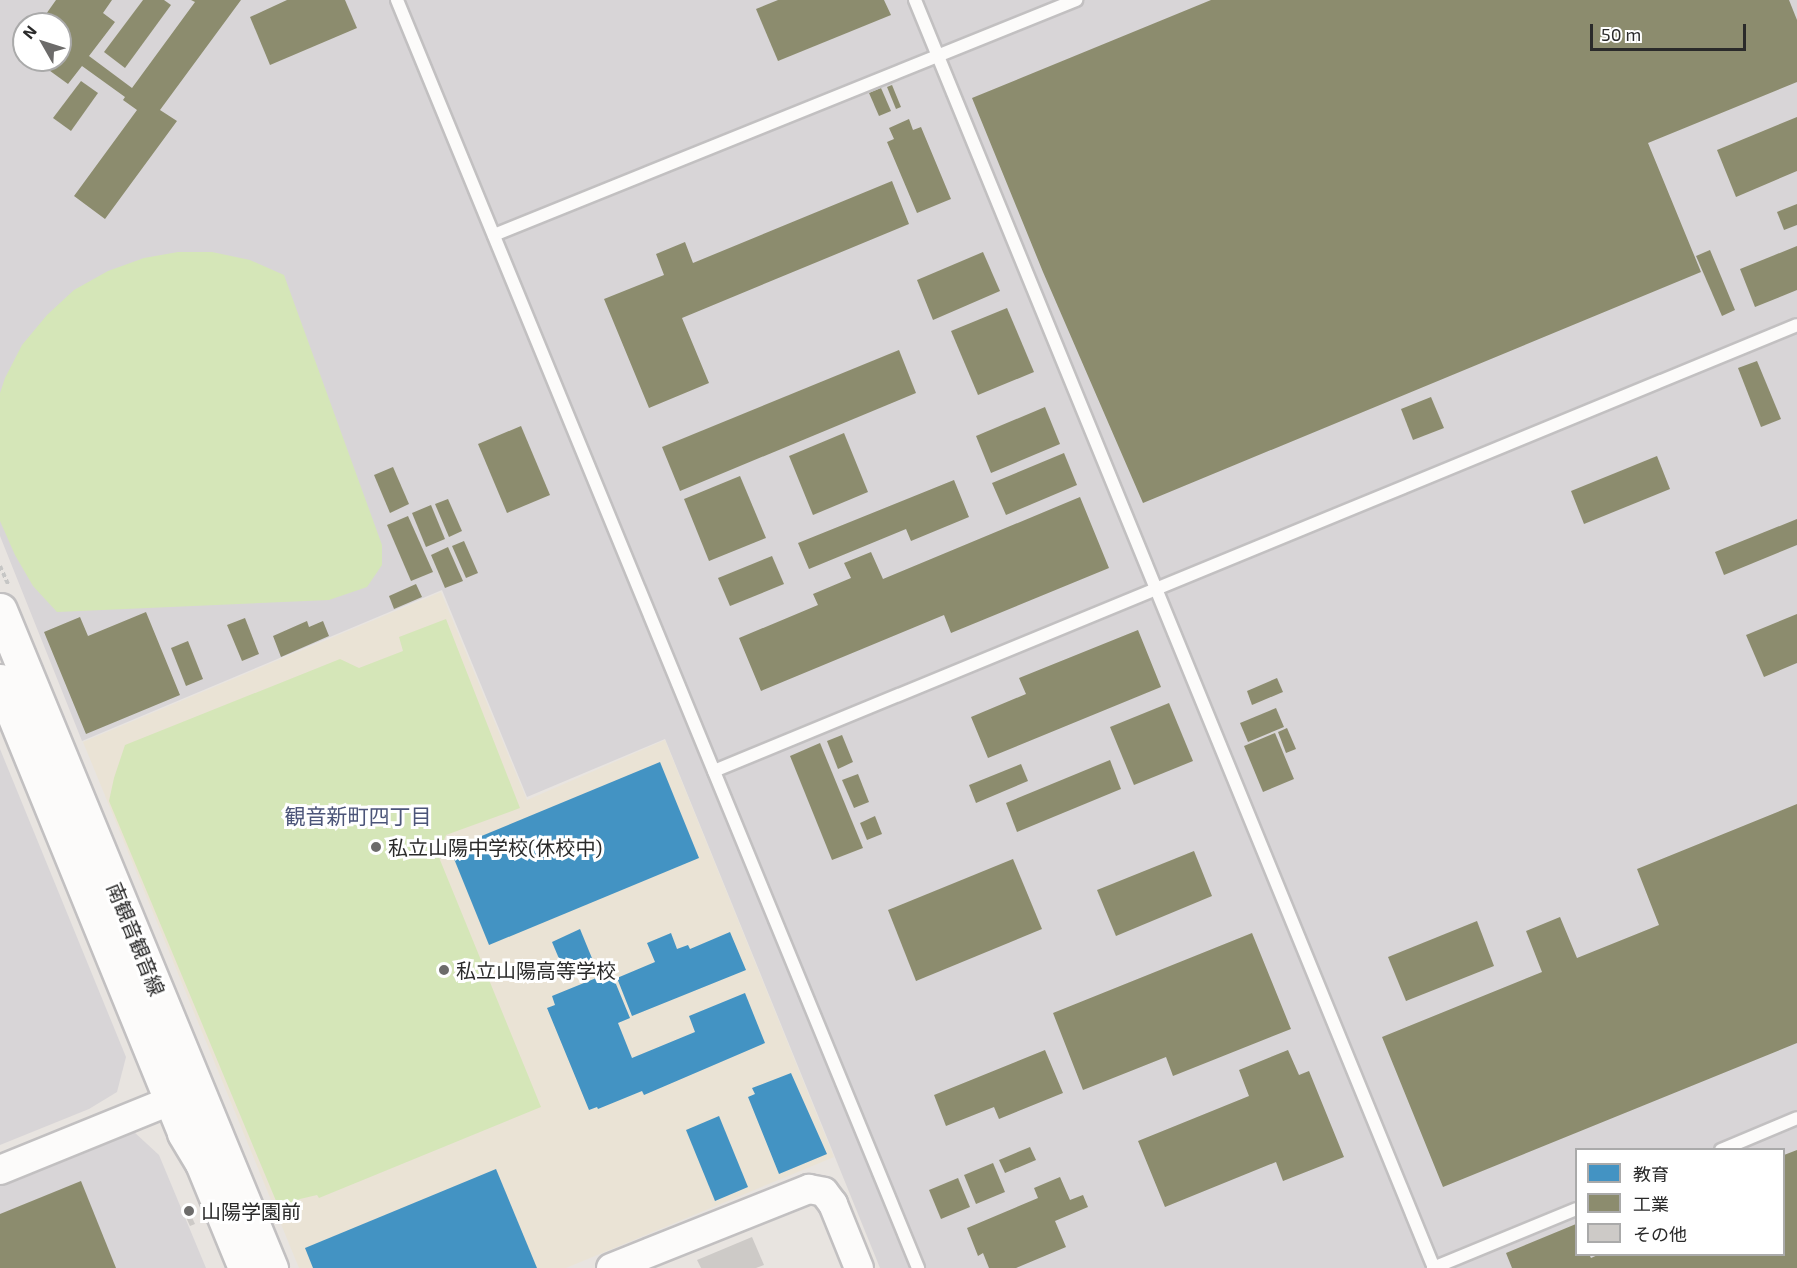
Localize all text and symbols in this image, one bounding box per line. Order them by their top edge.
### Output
north arrow [12,12,72,72]
scale bar [1593,12,1749,50]
text: N [18,21,40,42]
text: 50 m [1601,23,1641,45]
district label: 観音新町四丁目 [285,803,431,829]
place label: 私立山陽中学校(休校中) [388,835,602,859]
marker: 私立山陽中学校(休校中) [369,840,383,854]
street label: 南観音観音線 [102,879,170,999]
place label: 私立山陽高等学校 [456,958,616,982]
marker: 私立山陽高等学校 [437,963,451,977]
legend [1575,1148,1785,1256]
text: 教育 [1633,1163,1669,1185]
text: 工業 [1633,1193,1669,1215]
place label: 山陽学園前 [201,1199,301,1223]
marker: 山陽学園前 [182,1204,196,1218]
text: その他 [1633,1223,1687,1245]

